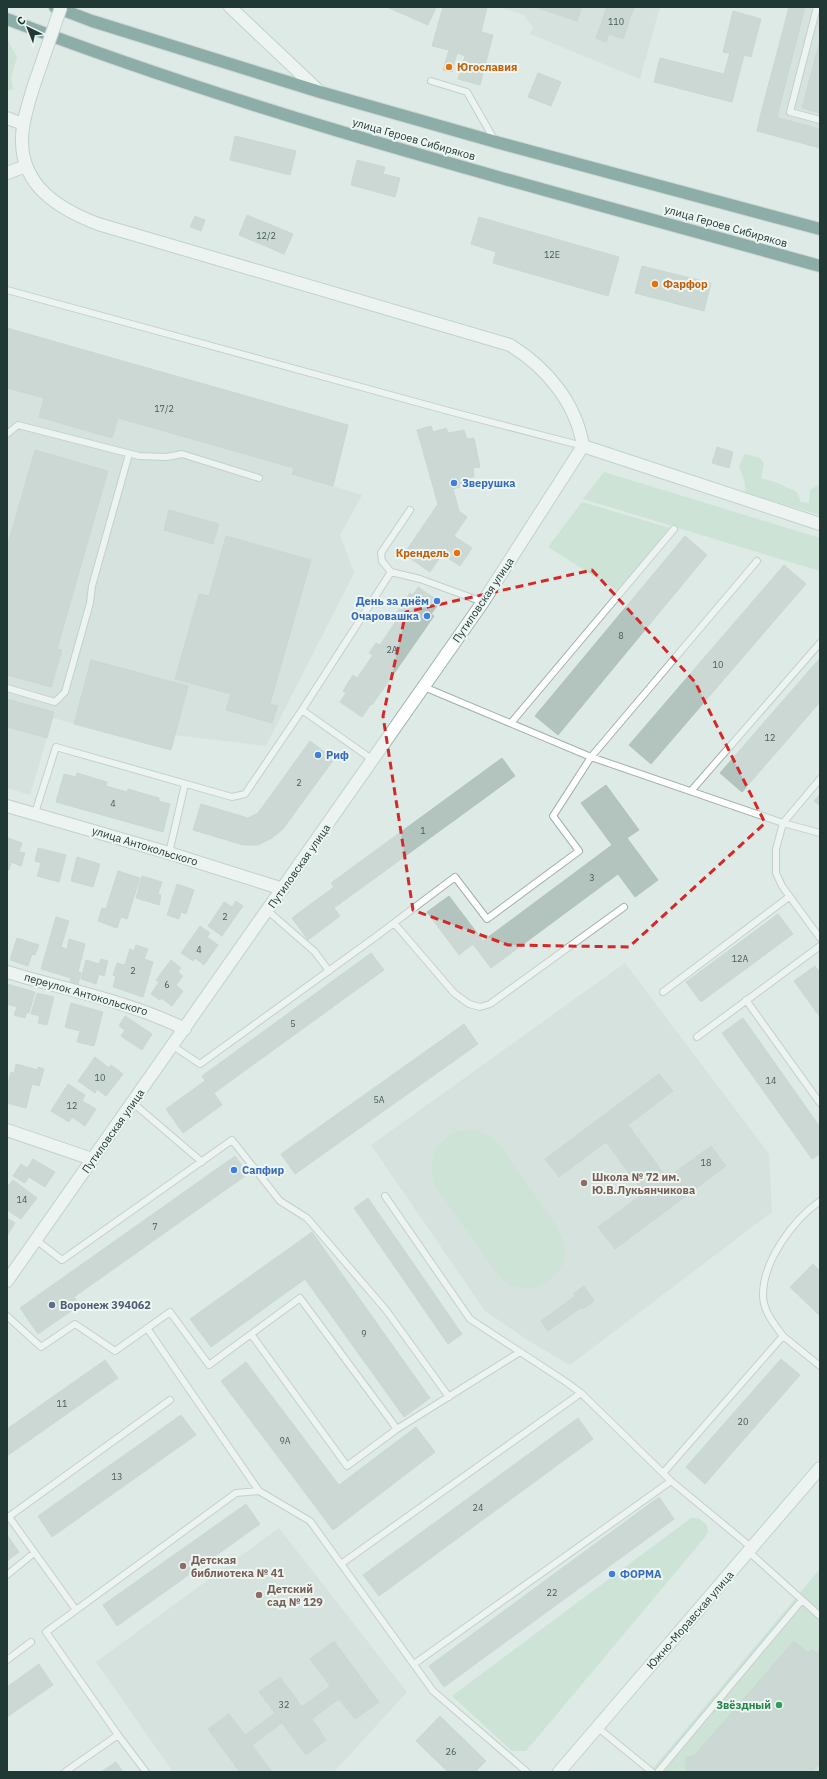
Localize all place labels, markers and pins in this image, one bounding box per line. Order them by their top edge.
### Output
place label: Югославия [457,60,517,74]
marker: Югославия [444,62,454,72]
place label: Фарфор [663,277,708,291]
marker: Фарфор [650,279,660,289]
place label: Зверушка [462,476,516,490]
marker: Зверушка [449,478,459,488]
place label: Крендель [396,546,449,560]
marker: Крендель [452,548,462,558]
place label: День за днём [356,594,429,608]
marker: День за днём [432,596,442,606]
place label: Очаровашка [351,609,419,623]
marker: Очаровашка [422,611,432,621]
place label: Риф [326,748,349,762]
marker: Риф [313,750,323,760]
place label: Сапфир [242,1163,285,1177]
marker: Сапфир [229,1165,239,1175]
place label: Школа № 72 им. Ю.В.Лукьянчикова [592,1170,695,1197]
marker: Школа № 72 им. Ю.В.Лукьянчикова [579,1178,589,1188]
place label: Воронеж 394062 [60,1298,151,1312]
marker: Воронеж 394062 [47,1300,57,1310]
place label: Детская библиотека № 41 [191,1553,284,1580]
marker: Детская библиотека № 41 [178,1561,188,1571]
place label: ФОРМА [620,1567,662,1581]
marker: ФОРМА [607,1569,617,1579]
place label: Детский сад № 129 [267,1582,323,1609]
marker: Детский сад № 129 [254,1590,264,1600]
place label: Звёздный [716,1698,771,1712]
marker: Звёздный [774,1700,784,1710]

